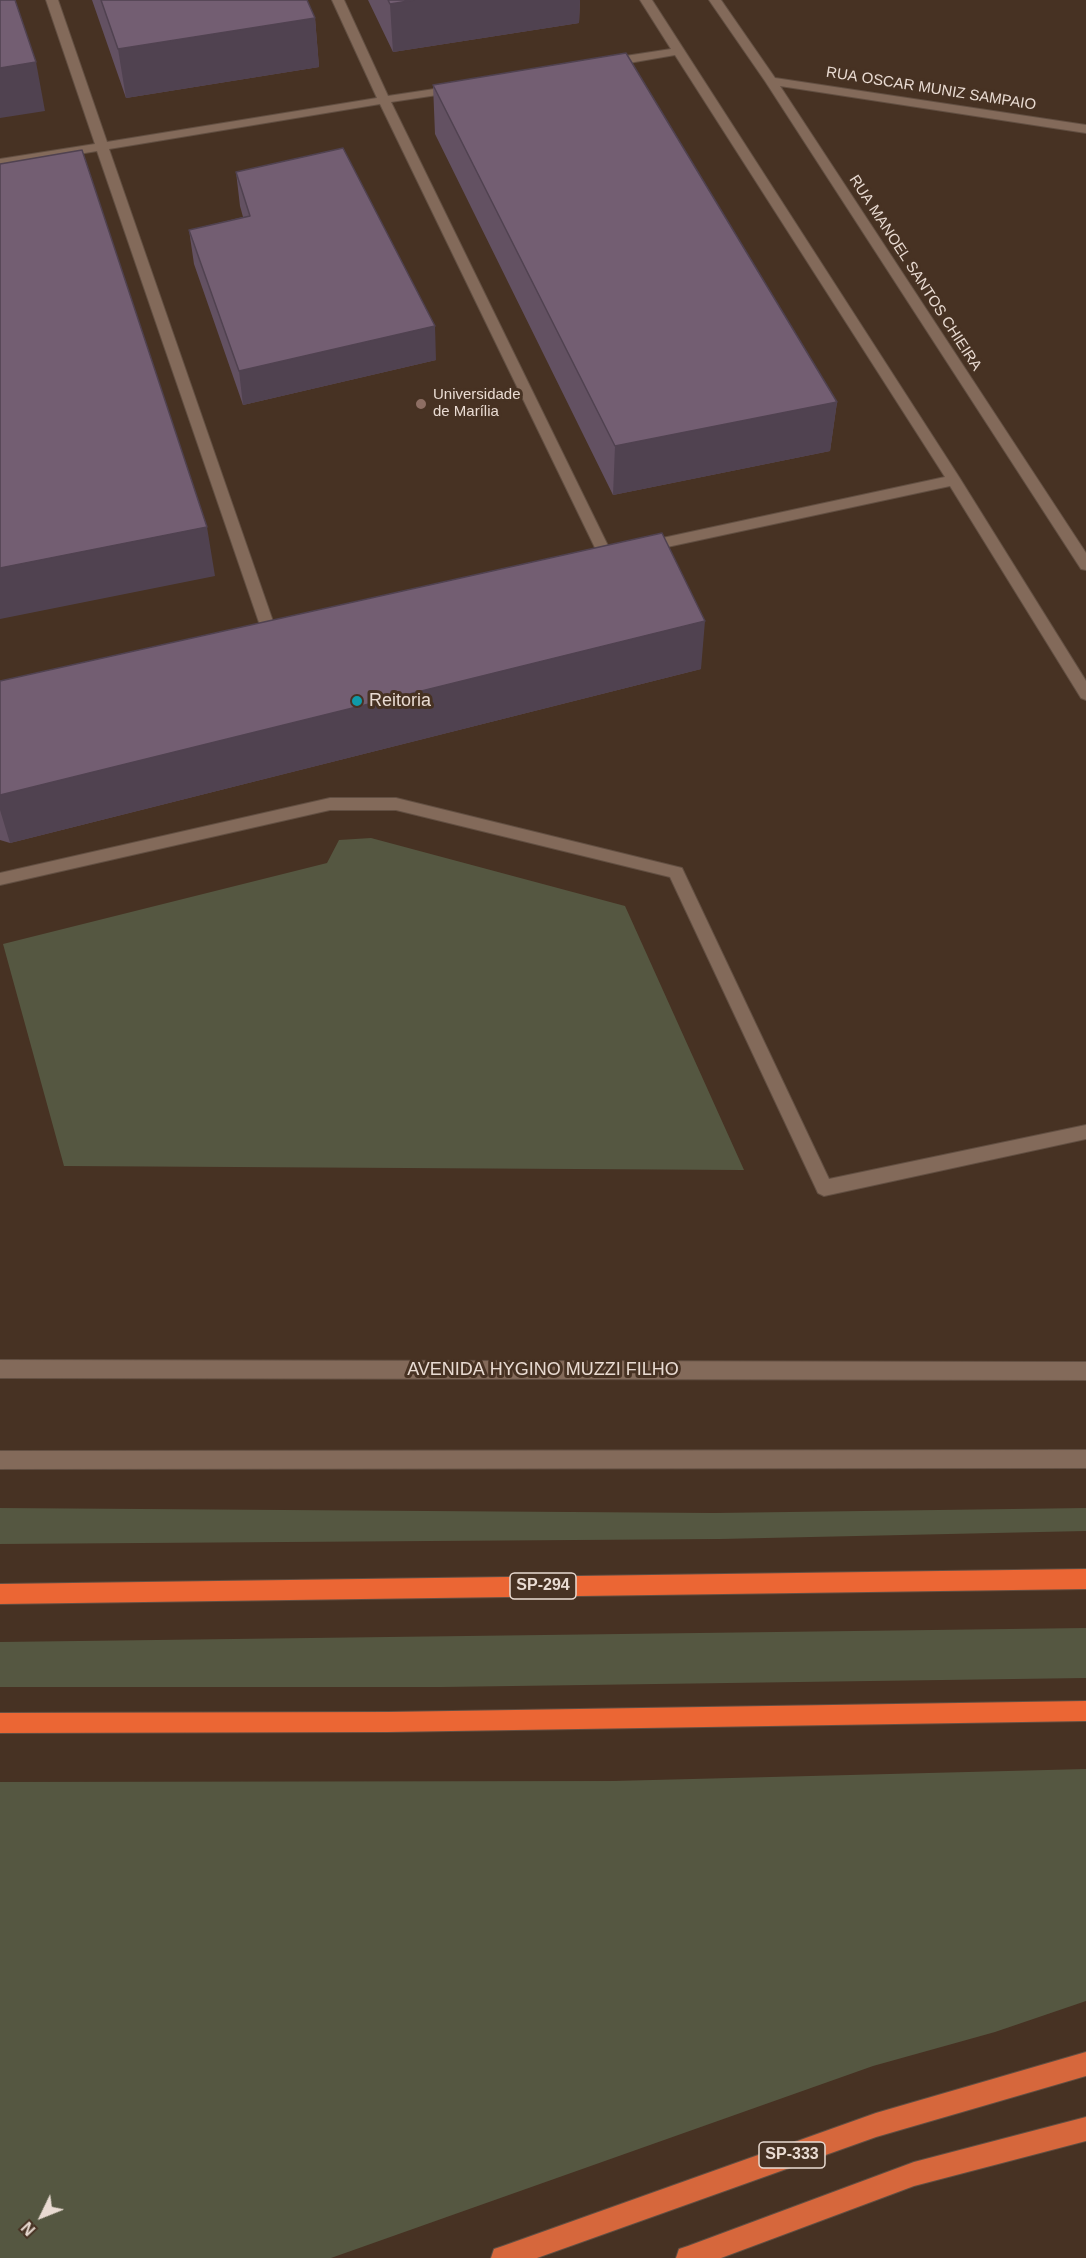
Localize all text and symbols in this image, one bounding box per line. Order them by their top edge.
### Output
street label: RUA OSCAR MUNIZ SAMPAIO [825,64,1037,114]
street label: RUA MANOEL SANTOS CHIEIRA [845,172,985,374]
place label: Universidade de Marília [433,386,521,421]
marker: Universidade de Marília [414,397,428,411]
place label: Reitoria [369,690,431,712]
marker: Reitoria [350,694,364,708]
street label: AVENIDA HYGINO MUZZI FILHO [407,1359,679,1381]
road number: SP-294 [510,1573,576,1599]
road number: SP-333 [759,2142,825,2168]
north arrow [12,2186,72,2246]
text: N [18,2219,39,2239]

